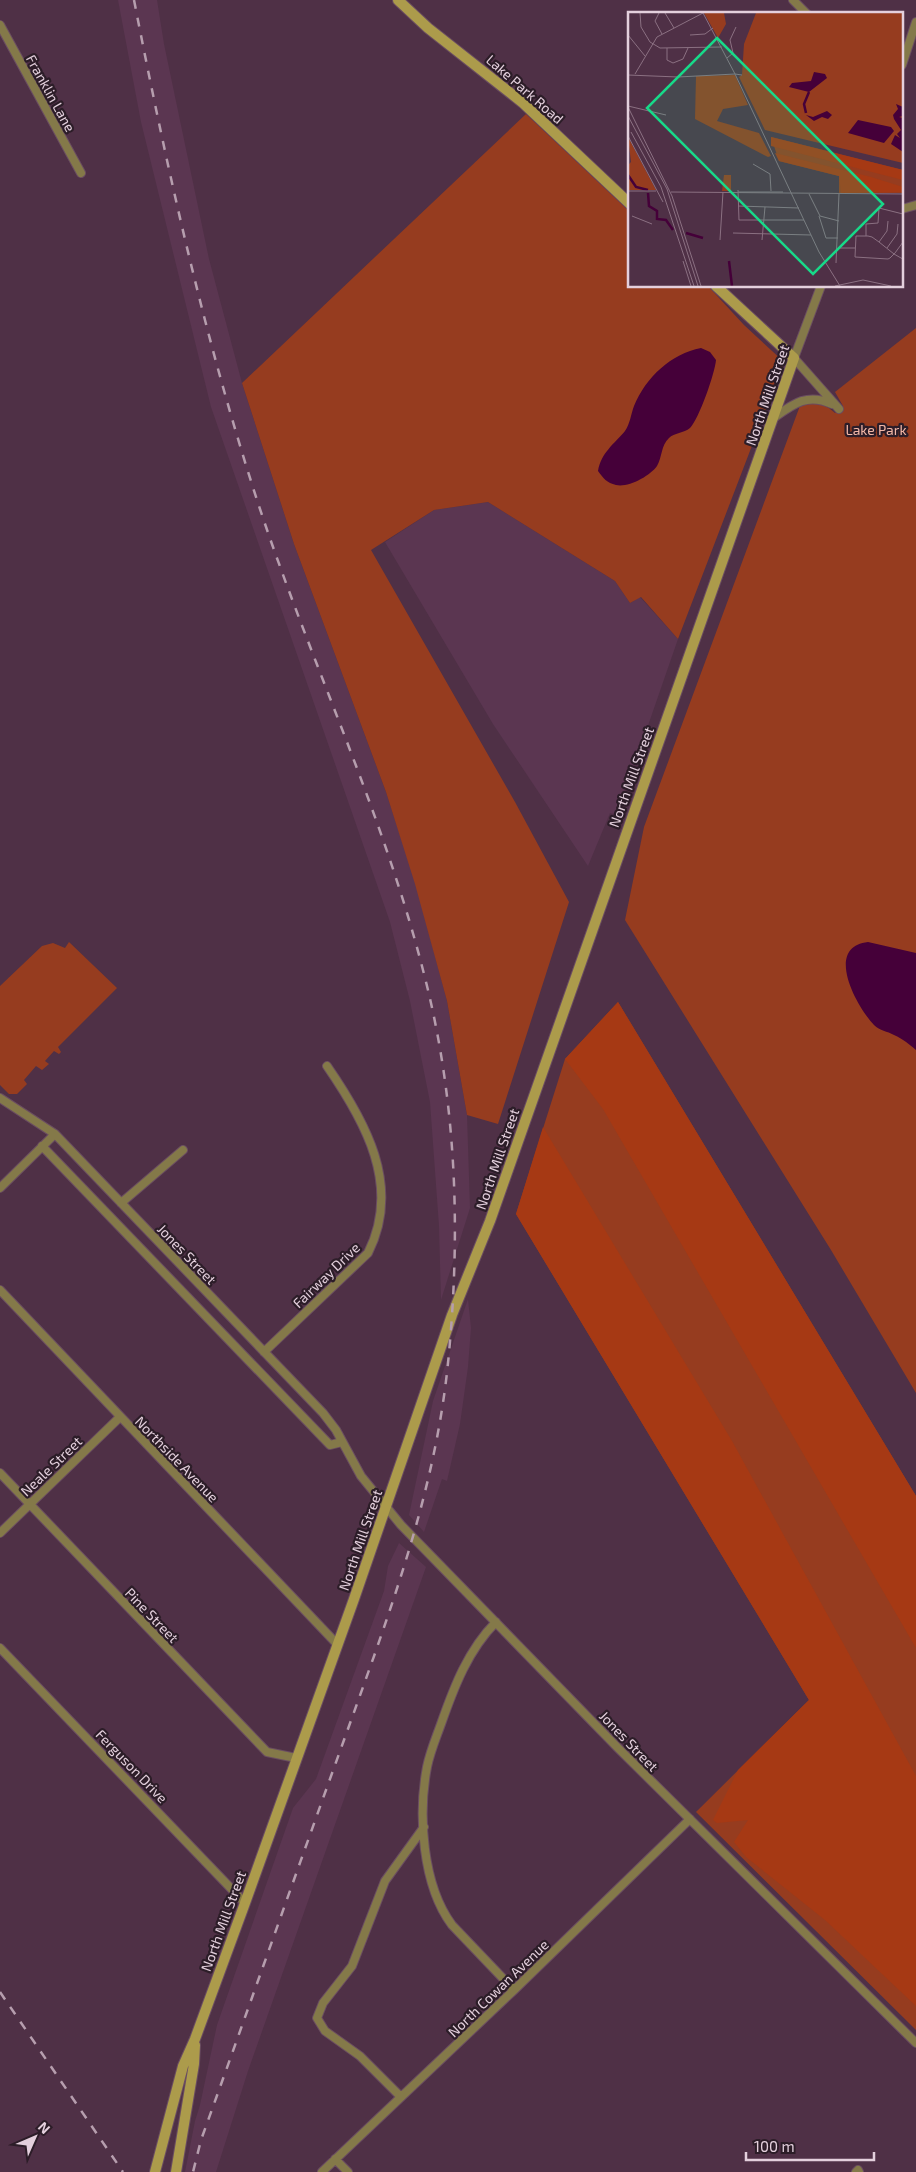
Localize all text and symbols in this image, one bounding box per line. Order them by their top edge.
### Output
inset map [628,12,904,288]
street label: Lake Park Road [483,51,567,127]
street label: Franklin Lane [23,52,79,134]
street label: North Mill Street [742,342,792,448]
park label: Lake Park [845,421,907,438]
street label: North Mill Street [605,724,657,830]
street label: North Mill Street [472,1106,522,1212]
street label: Jones Street [154,1220,220,1288]
street label: Fairway Drive [289,1239,363,1311]
street label: Northside Avenue [132,1413,222,1505]
street label: Neale Street [17,1433,85,1499]
street label: North Mill Street [335,1487,385,1593]
street label: Pine Street [122,1584,182,1646]
street label: Jones Street [596,1707,662,1775]
street label: Ferguson Drive [93,1726,171,1806]
street label: North Mill Street [197,1868,249,1974]
street label: North Cowan Avenue [444,1936,552,2040]
north arrow [10,2112,60,2162]
text: N [35,2118,54,2137]
scale bar [746,2130,874,2162]
text: 100 m [754,2137,795,2155]

